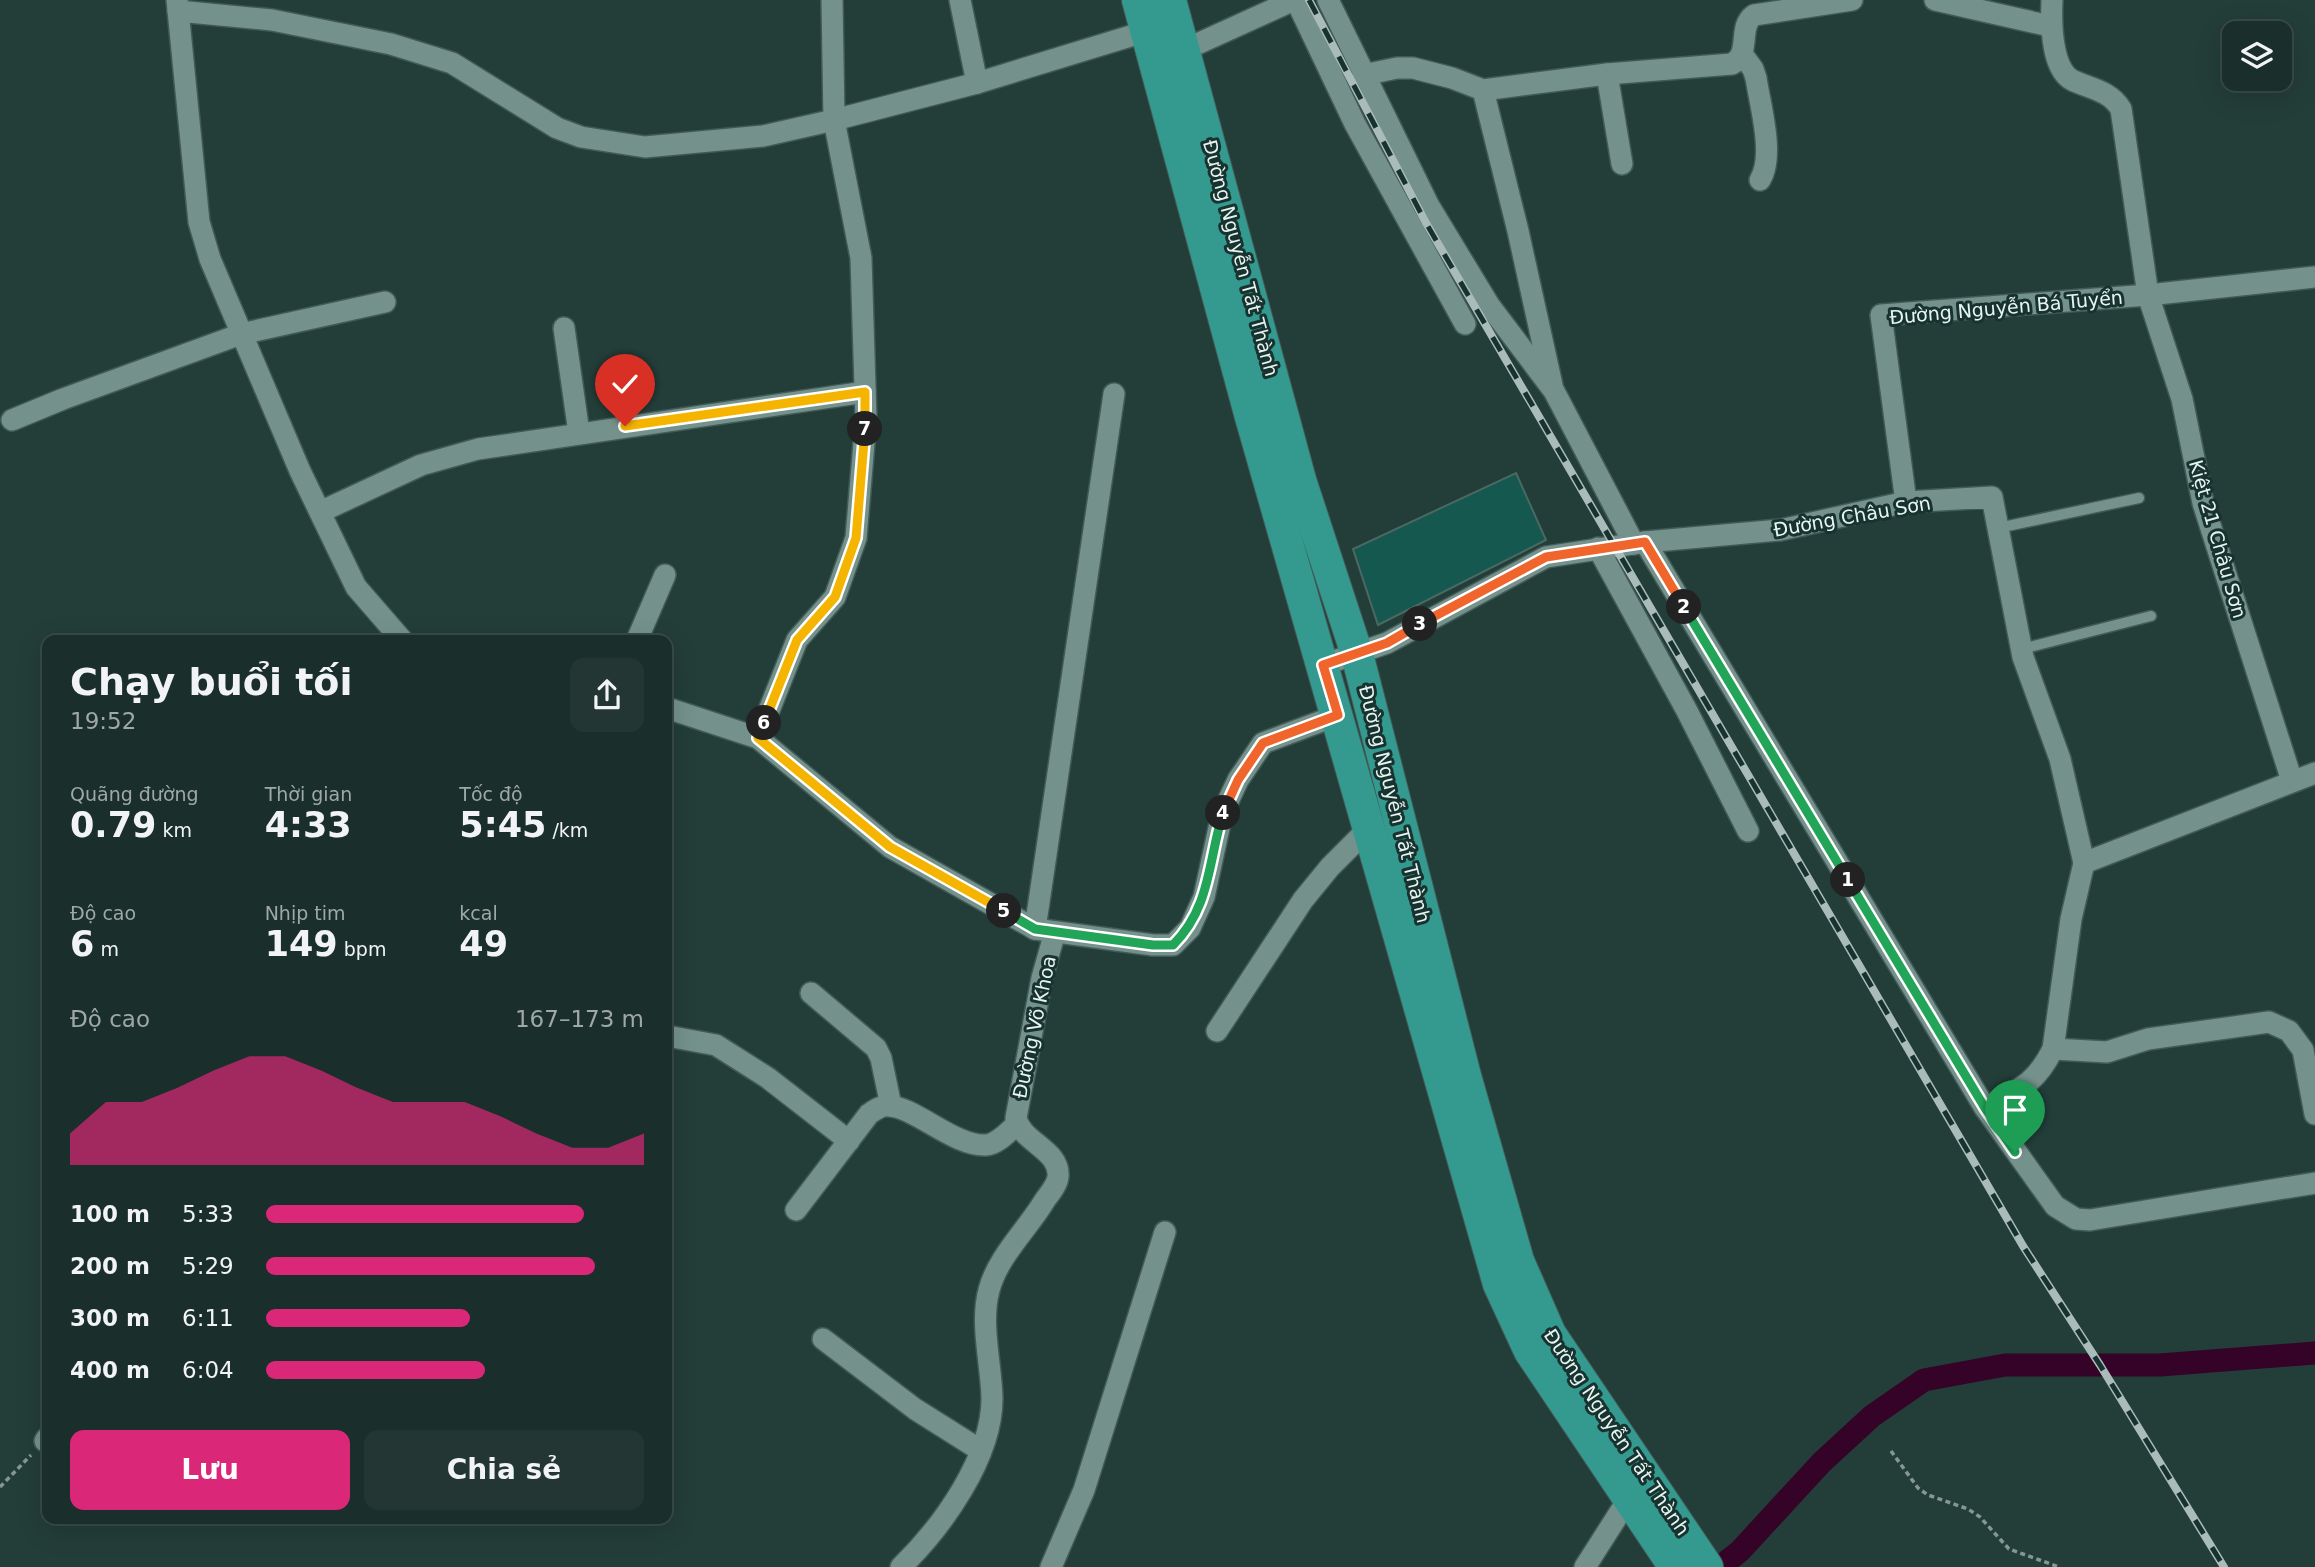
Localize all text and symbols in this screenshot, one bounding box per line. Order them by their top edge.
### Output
map controls [2222,21,2292,91]
button: layers [2222,21,2292,91]
street label: Đường Nguyễn Tất Thành [1199,137,1283,379]
street label: Đường Nguyễn Bá Tuyển [1888,286,2124,328]
pin [595,354,655,426]
icon: check [606,365,644,403]
pin: 7 [848,412,882,446]
text: 7 [858,417,871,439]
street label: Kiệt 21 Châu Sơn [2185,457,2251,621]
street label: Đường Châu Sơn [1772,491,1932,541]
pin: 2 [1666,590,1702,624]
text: 2 [1677,595,1690,617]
pin: 3 [1402,606,1438,642]
text: 3 [1413,612,1426,634]
button: share [570,658,644,732]
text: Chạy buổi tối [70,660,353,704]
street label: Đường Nguyễn Tất Thành [1355,683,1435,925]
pin: 6 [746,706,782,740]
text: 19:52 [70,708,136,734]
text: 6 [757,711,770,733]
text: Quãng đường [70,783,199,805]
text: Thời gian [265,783,352,805]
text: Tốc độ [459,783,523,805]
pin: 4 [1206,796,1240,830]
text: 4 [1216,801,1229,823]
text: 0.79 [70,805,156,845]
text: 4:33 [265,805,352,845]
text: 5:45 [459,805,546,845]
text: km [156,819,192,841]
text: /km [546,819,588,841]
pin: 1 [1830,862,1866,898]
text: 1 [1841,868,1854,890]
pin: 5 [986,894,1021,928]
text: 5 [997,899,1010,921]
text: Độ cao [70,902,136,924]
text: Nhịp tim [265,902,346,924]
text: kcal [459,902,498,924]
text: 6 [70,924,94,964]
text: 149 [265,924,338,964]
text: 49 [459,924,508,964]
text: m [94,938,119,960]
text: bpm [338,938,386,960]
street label: Đường Võ Khoa [1008,954,1060,1100]
text: Độ cao [70,1006,150,1032]
text: 167–173 m [515,1006,644,1032]
pin [1985,1080,2045,1152]
icon: arrive [1996,1091,2034,1129]
text: 100 m [70,1201,150,1227]
text: 5:33 [182,1201,234,1227]
text: 200 m [70,1253,150,1279]
text: 5:29 [182,1253,234,1279]
text: 300 m [70,1305,150,1331]
text: 6:11 [182,1305,234,1331]
street label: Đường Nguyễn Tất Thành [1540,1325,1694,1539]
text: 400 m [70,1357,150,1383]
text: 6:04 [182,1357,234,1383]
button: Lưu [70,1430,350,1510]
button: Chia sẻ [364,1430,644,1510]

